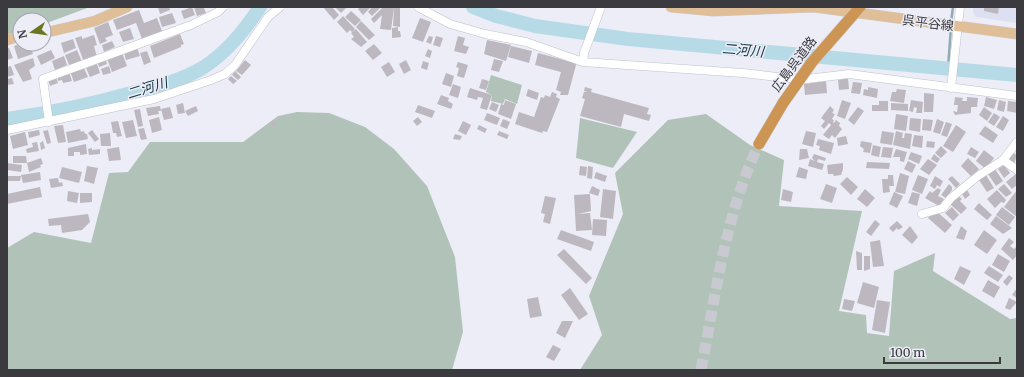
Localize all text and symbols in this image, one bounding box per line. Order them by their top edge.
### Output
street label: 呉平谷線 [901,11,955,35]
north arrow [12,12,52,52]
text: N [14,28,30,40]
street label: 広島呉道路 [768,33,820,95]
water label: 二河川 [721,39,767,61]
water label: 二河川 [124,73,172,103]
scale bar [884,339,1000,365]
text: 100 m [890,345,925,360]

